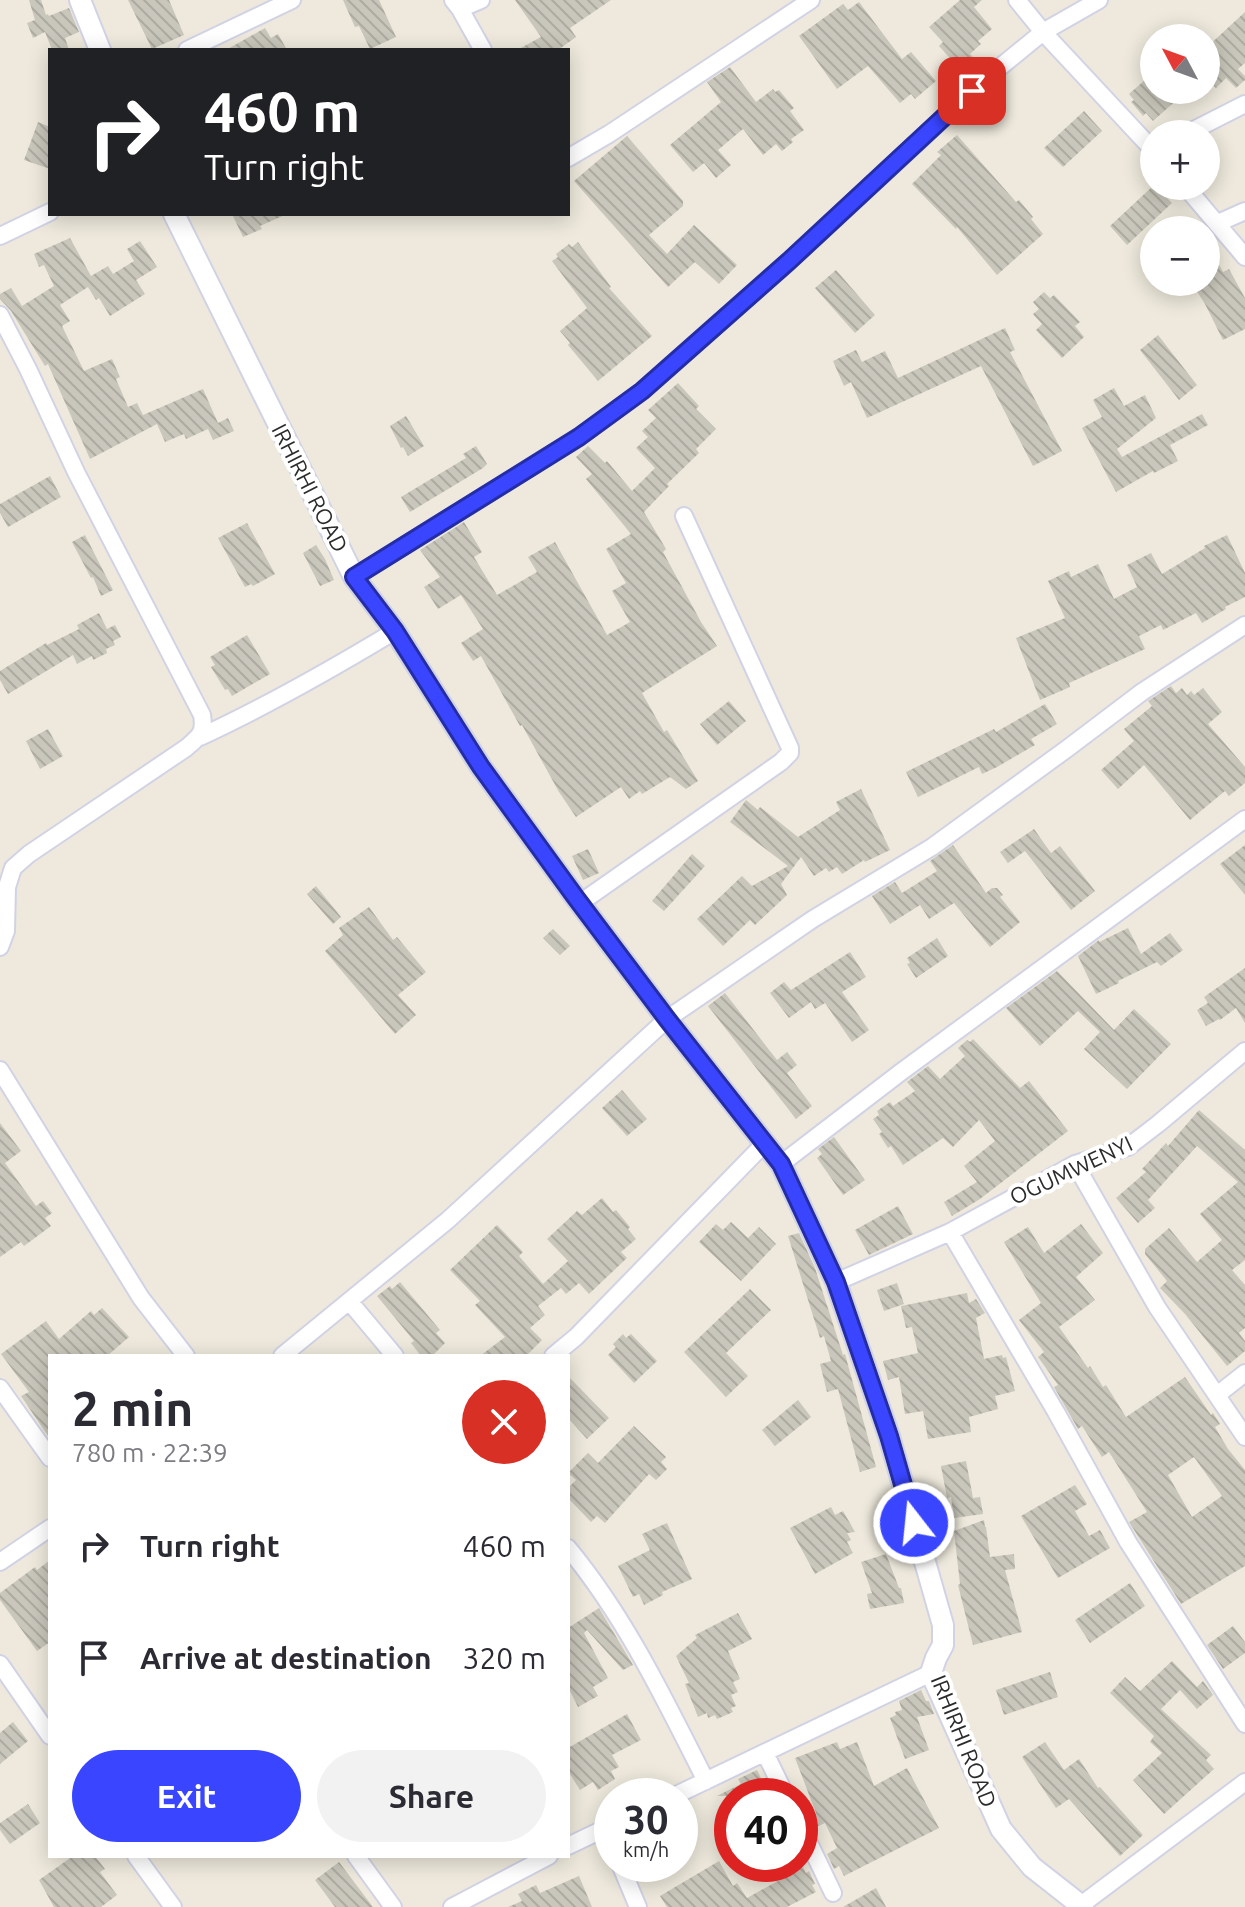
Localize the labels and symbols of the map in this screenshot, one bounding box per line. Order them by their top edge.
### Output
north arrow [1140,24,1220,104]
pin [938,57,1006,125]
street label: IRHIRHI ROAD [267,420,353,556]
street label: OGUMWENYI [1005,1130,1136,1209]
position arrow [872,1481,956,1565]
street label: IRHIRHI ROAD [927,1671,1002,1811]
speed limit sign: 40 [714,1778,818,1882]

